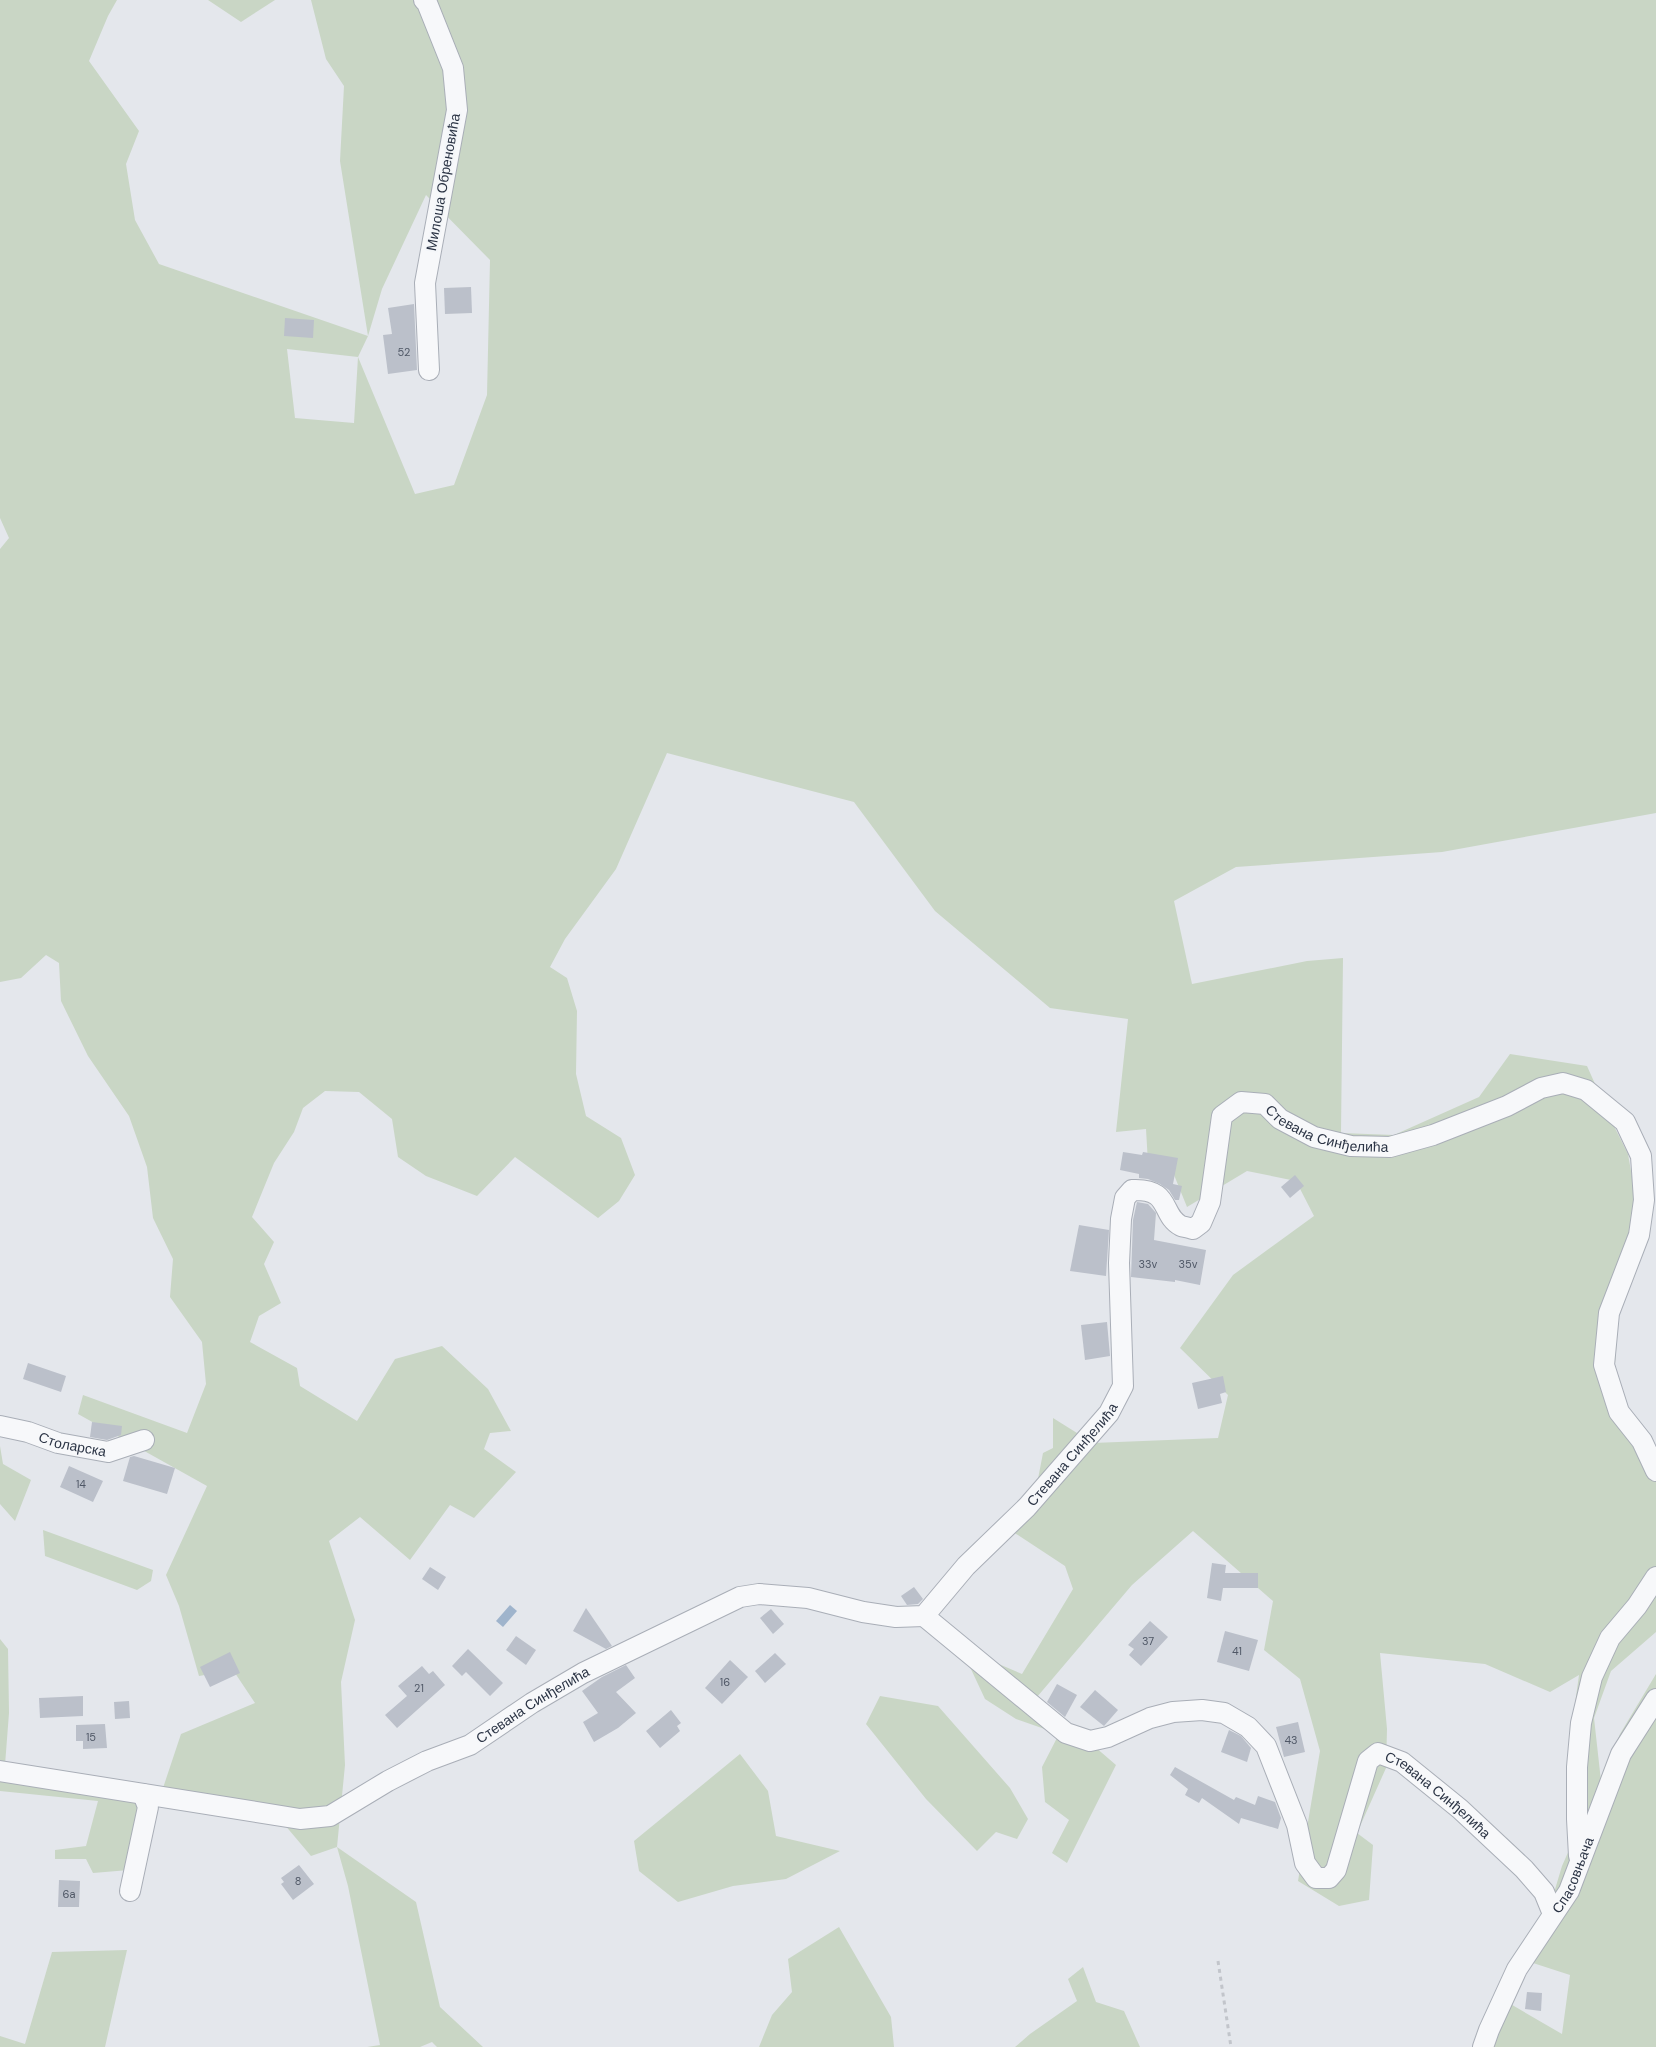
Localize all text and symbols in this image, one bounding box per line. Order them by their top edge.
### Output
street label: Милоша Обреновића [422,112,464,252]
house number: 52 [398,345,410,359]
street label: Стевана Синђелића [1262,1101,1389,1156]
house number: 33v [1139,1257,1158,1271]
house number: 35v [1178,1257,1198,1271]
street label: Стевана Синђелића [1023,1400,1122,1510]
street label: Столарска [36,1428,108,1461]
house number: 14 [76,1477,86,1491]
house number: 37 [1142,1634,1154,1648]
house number: 41 [1232,1644,1242,1658]
street label: Стевана Синђелића [472,1662,593,1747]
house number: 16 [720,1675,730,1689]
house number: 21 [414,1681,424,1695]
house number: 15 [86,1730,96,1744]
house number: 43 [1284,1733,1298,1747]
street label: Стевана Синђелића [1383,1748,1495,1842]
street label: Спасовњача [1548,1834,1598,1917]
house number: 8 [295,1874,301,1888]
house number: 6a [63,1887,75,1901]

